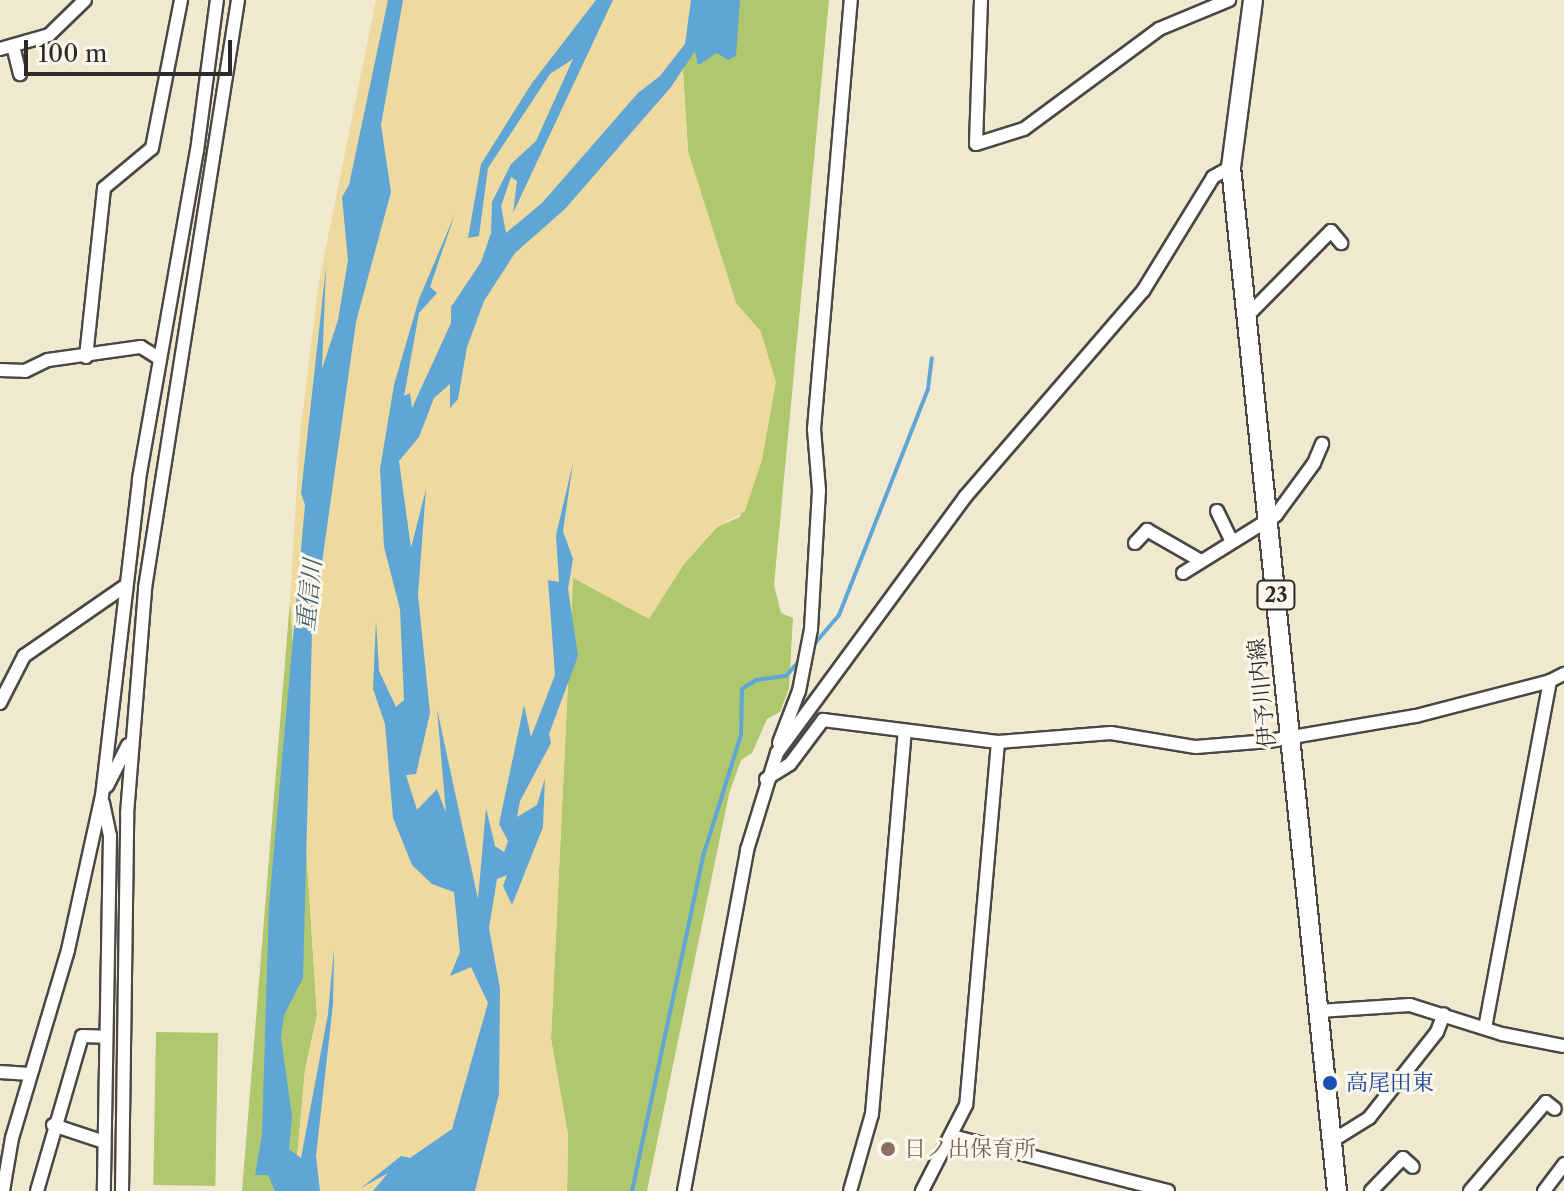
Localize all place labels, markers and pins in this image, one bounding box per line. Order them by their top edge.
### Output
place label: 高尾田東 [1346,1070,1434,1096]
marker: 高尾田東 [1321,1074,1339,1092]
place label: 日ノ出保育所 [904,1136,1036,1162]
marker: 日ノ出保育所 [879,1140,897,1158]

